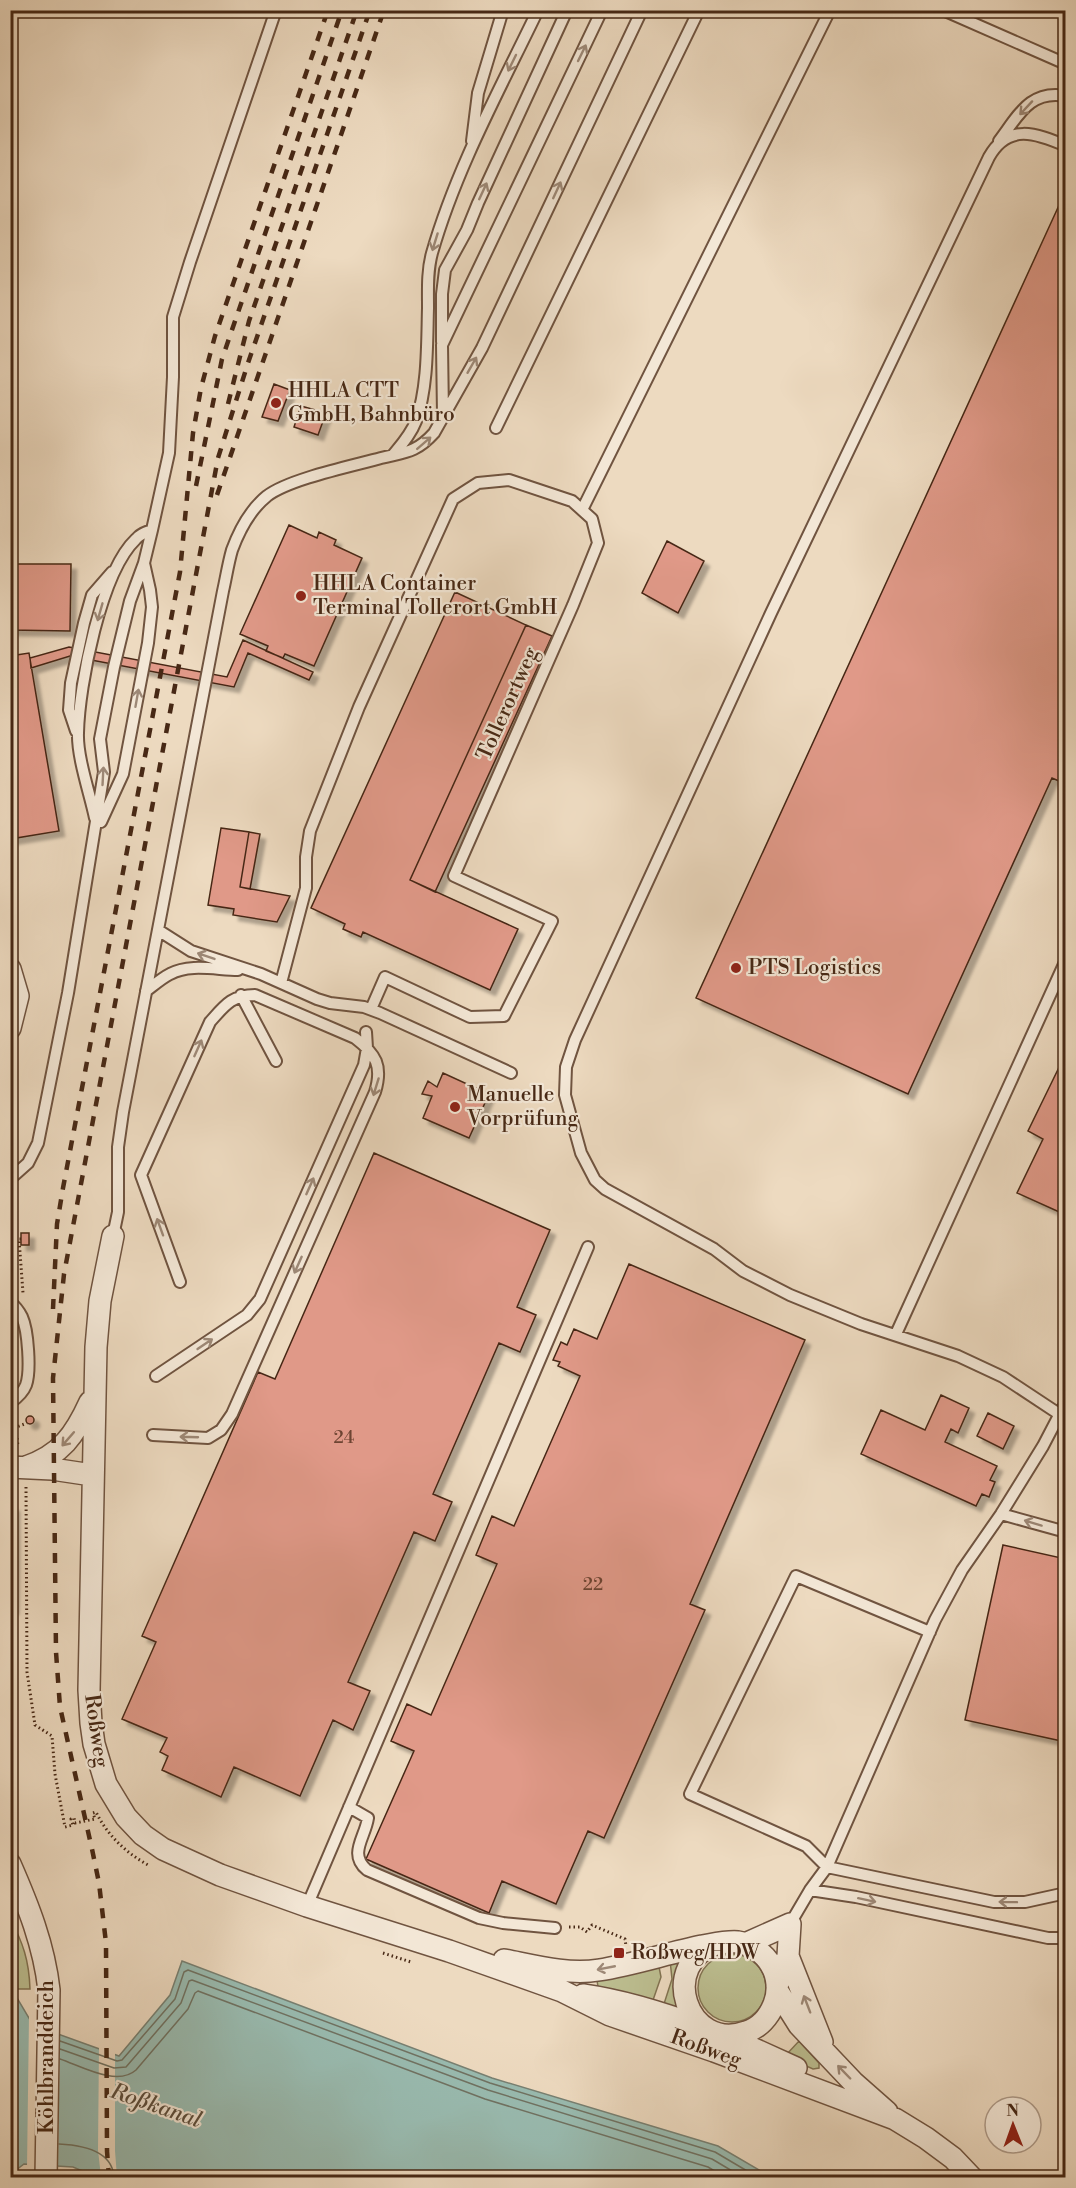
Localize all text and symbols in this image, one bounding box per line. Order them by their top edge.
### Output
one-way arrow [576,44,588,62]
one-way arrow [506,54,518,72]
one-way arrow [1019,100,1033,115]
one-way arrow [551,181,563,199]
one-way arrow [478,182,490,200]
one-way arrow [429,232,440,251]
one-way arrow [466,357,478,374]
place label: HHLA CTT GmbH, Bahnbüro [288,378,455,428]
marker: HHLA CTT GmbH, Bahnbüro [269,396,283,410]
one-way arrow [415,436,431,450]
place label: HHLA Container Terminal Tollerort GmbH [313,571,558,621]
marker: HHLA Container Terminal Tollerort GmbH [294,589,308,603]
one-way arrow [94,602,105,621]
street label: Tollerortweg [471,643,545,765]
one-way arrow [132,689,143,709]
one-way arrow [97,766,108,786]
one-way arrow [197,950,216,961]
place label: PTS Logistics [748,955,881,981]
marker: PTS Logistics [729,961,743,975]
one-way arrow [193,1039,205,1057]
one-way arrow [370,1077,381,1096]
place label: Manuelle Vorprüfung [466,1082,578,1132]
marker: Manuelle Vorprüfung [448,1100,462,1114]
one-way arrow [305,1177,316,1196]
one-way arrow [154,1218,165,1237]
one-way arrow [291,1256,303,1274]
one-way arrow [196,1337,213,1350]
house number: 24 [333,1426,355,1449]
one-way arrow [61,1431,75,1446]
one-way arrow [180,1431,200,1442]
one-way arrow [1024,1517,1043,1528]
house number: 22 [583,1573,603,1596]
street label: Roßweg [78,1693,114,1769]
one-way arrow [858,1894,877,1906]
one-way arrow [999,1896,1019,1908]
place label: Roßweg/HDW [631,1940,761,1966]
marker: Roßweg/HDW [612,1946,626,1960]
one-way arrow [596,1963,616,1974]
street label: Köhlbranddeich [34,1979,60,2134]
one-way arrow [801,1995,812,2014]
street label: Roßweg [667,2024,745,2074]
one-way arrow [837,2065,852,2080]
water label: Roßkanal [106,2078,205,2134]
north arrow [983,2095,1043,2155]
text: N [1006,2101,1020,2121]

